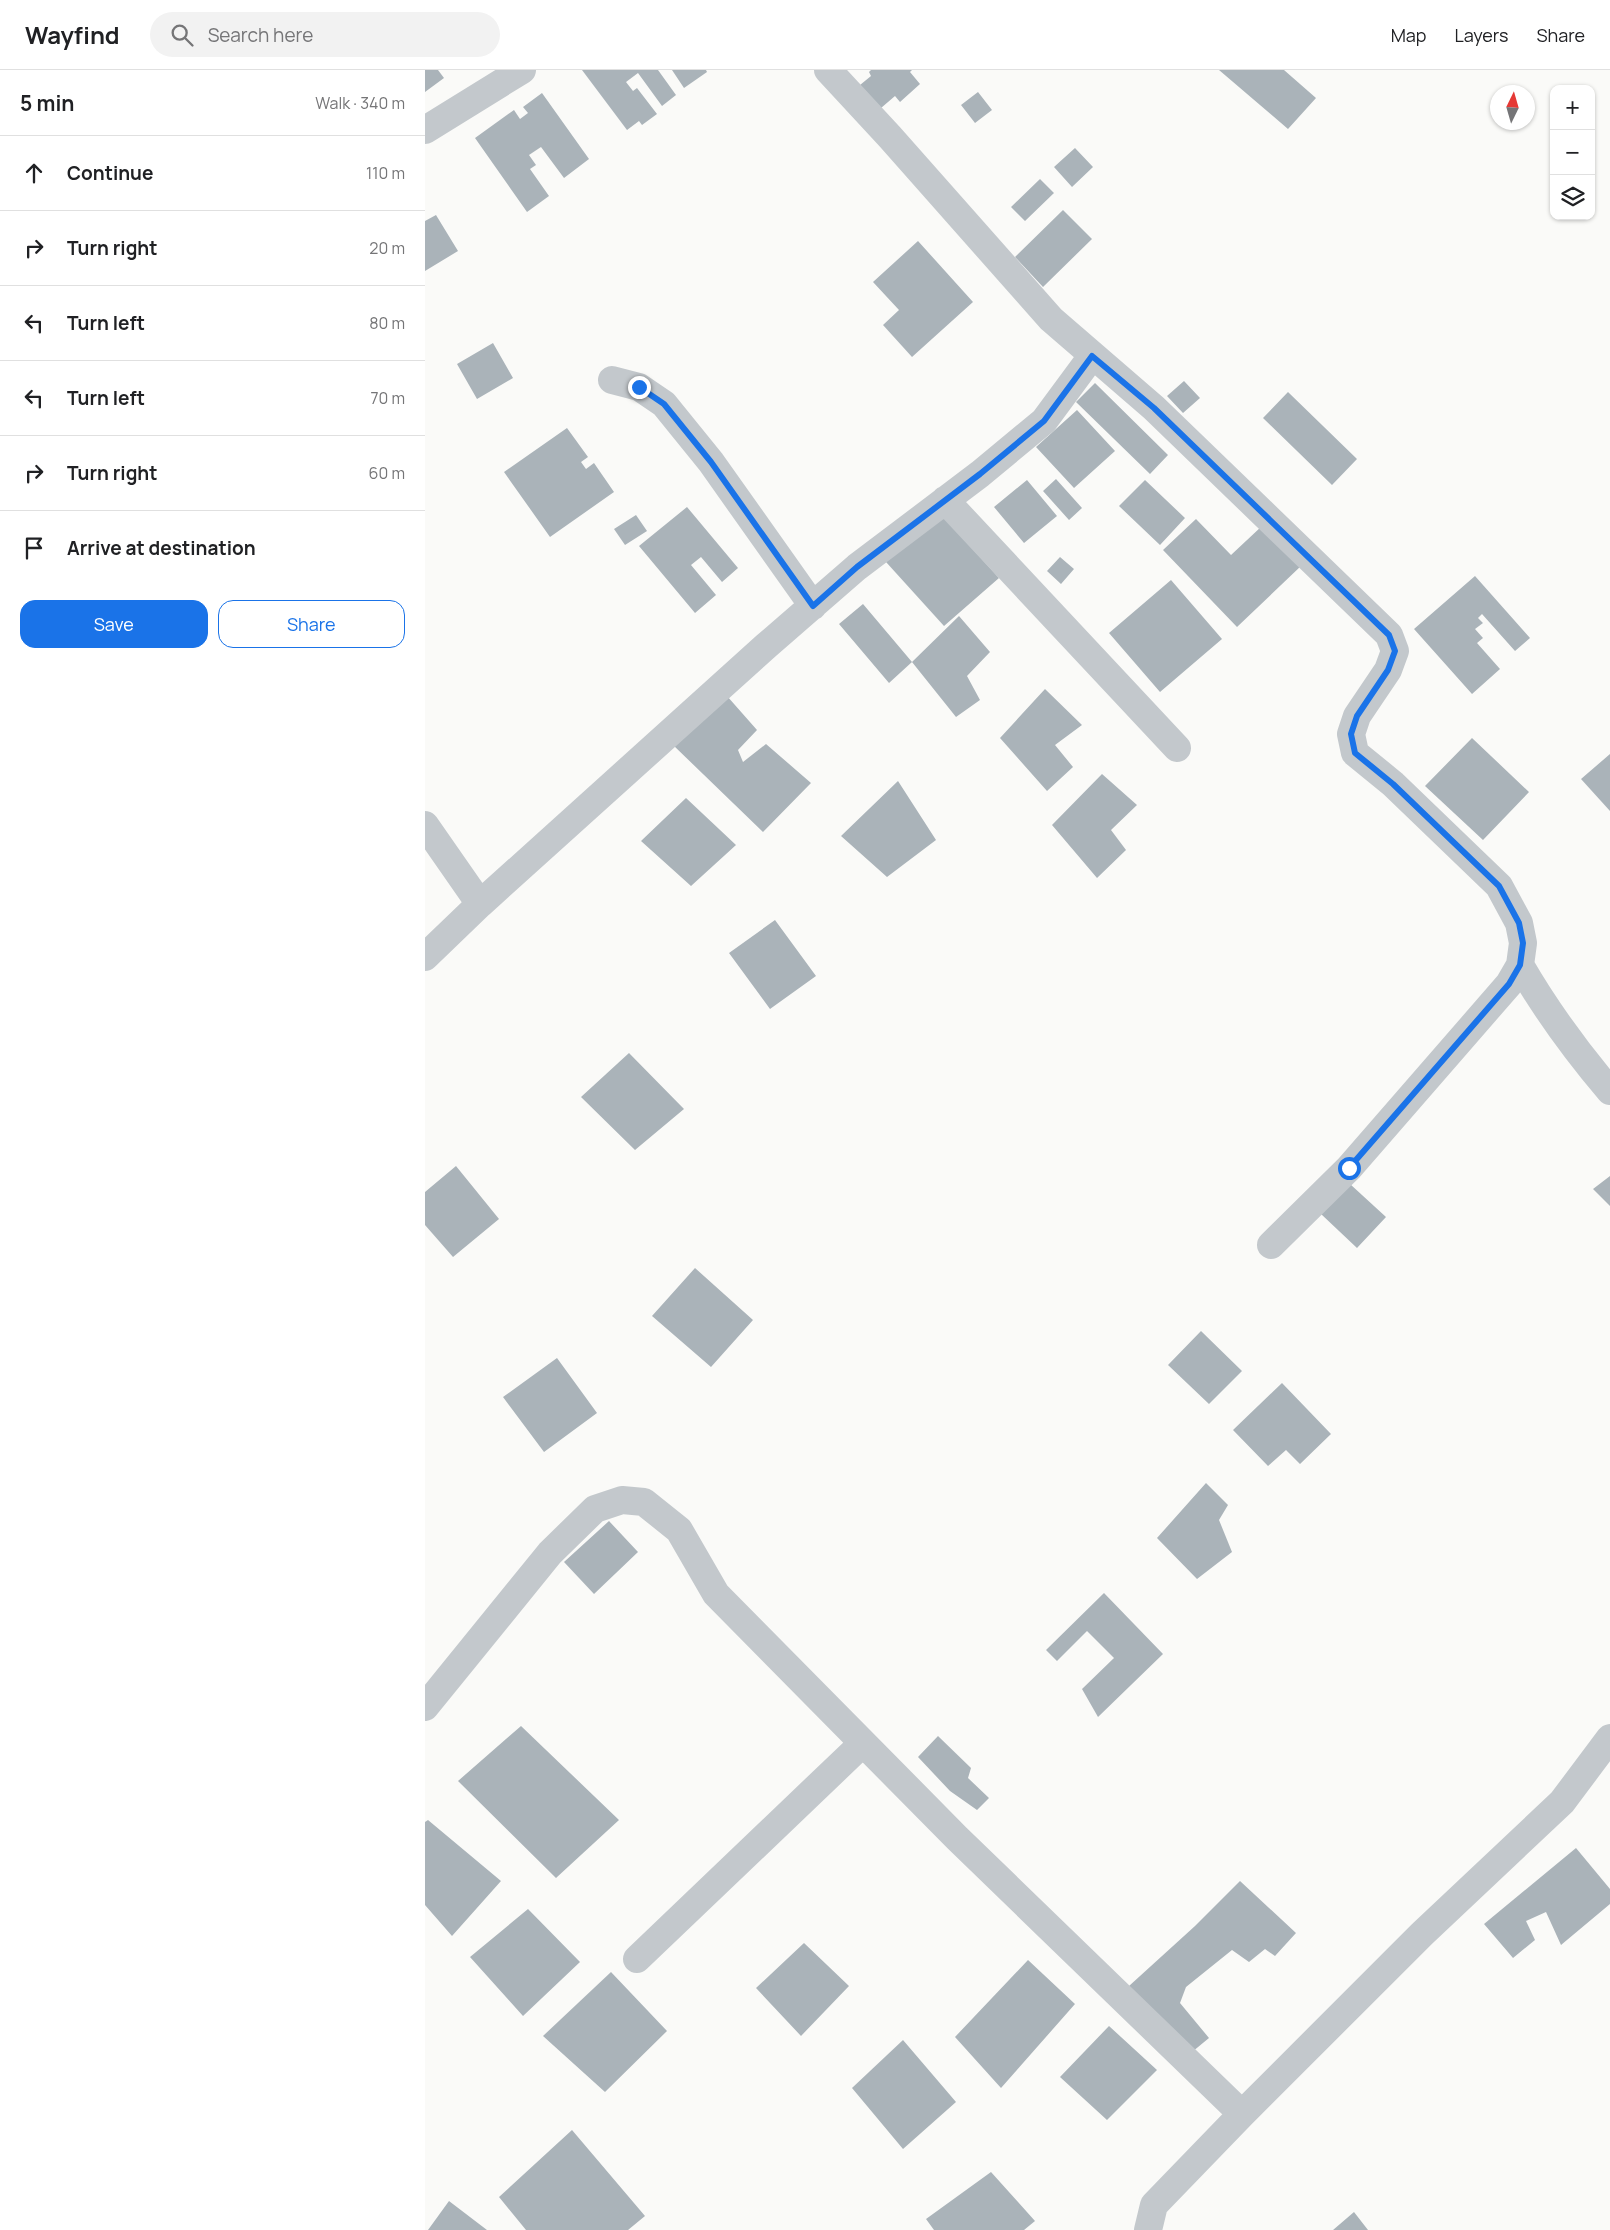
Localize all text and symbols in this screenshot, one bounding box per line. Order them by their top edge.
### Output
search box [150,12,500,57]
text: Wayfind [25,18,120,51]
icon: search [168,21,196,49]
text: Search here [208,22,313,48]
text: Map [1391,23,1426,47]
text: Layers [1454,23,1508,47]
text: Share [1536,23,1585,47]
north arrow [1490,85,1535,130]
map controls [1550,85,1595,220]
button: + [1550,85,1595,130]
text: 5 min [20,89,74,117]
text: Walk · 340 m [315,92,405,114]
button: − [1550,130,1595,175]
icon: ahead [20,159,48,187]
text: Continue [67,160,153,186]
text: 110 m [366,162,405,184]
button: layers [1550,175,1595,220]
icon: right [20,234,48,262]
text: Turn right [67,235,157,261]
text: 20 m [369,237,405,259]
icon: left [20,309,48,337]
text: Turn left [67,310,145,336]
text: 80 m [369,312,405,334]
route end [628,376,651,399]
icon: left [20,384,48,412]
text: Turn left [67,385,145,411]
text: 70 m [370,387,405,409]
icon: right [20,459,48,487]
text: Turn right [67,460,157,486]
text: 60 m [369,462,405,484]
icon: arrive [20,534,48,562]
text: Arrive at destination [67,535,256,561]
button: Save [20,600,208,648]
button: Share [218,600,405,648]
route start [1338,1157,1361,1180]

